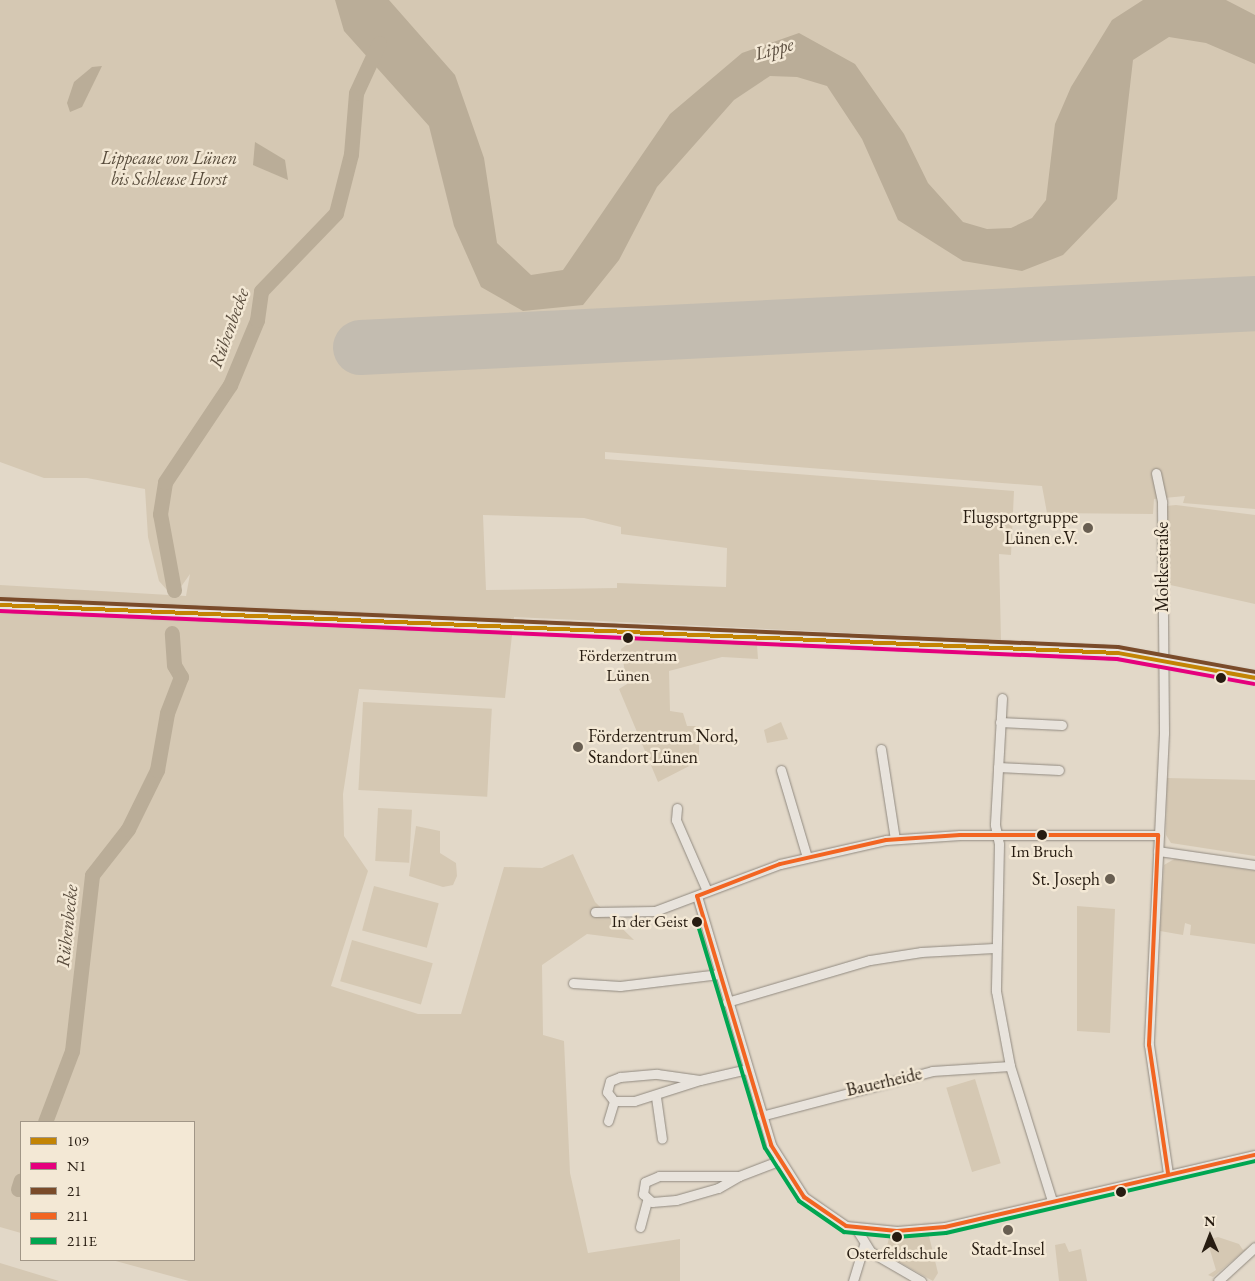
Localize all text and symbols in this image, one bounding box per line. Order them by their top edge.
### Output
water label: Lippe [752,33,796,65]
park label: Lippeaue von Lünen bis Schleuse Horst [101,148,237,190]
water label: Rühenbecke [204,285,254,371]
place label: Flugsportgruppe Lünen e.V. [962,507,1078,550]
marker: Flugsportgruppe Lünen e.V. [1082,522,1094,534]
street label: Moltkestraße [1151,522,1173,612]
marker: Förderzentrum Lünen [623,633,633,643]
place label: Förderzentrum Lünen [579,646,677,686]
unlabelled marker [1216,673,1226,683]
place label: Förderzentrum Nord, Standort Lünen [588,726,738,769]
marker: Förderzentrum Nord, Standort Lünen [572,741,584,753]
marker: Im Bruch [1037,830,1047,840]
place label: Im Bruch [1011,842,1073,862]
place label: St. Joseph [1032,868,1100,890]
marker: St. Joseph [1104,873,1116,885]
water label: Rühenbecke [51,883,83,969]
place label: In der Geist [612,912,688,932]
marker: In der Geist [692,917,702,927]
street label: Bauerheide [844,1063,924,1101]
legend [20,1121,195,1261]
text: 109 [67,1131,89,1150]
text: N1 [67,1156,86,1175]
text: 21 [67,1181,81,1200]
unlabelled marker [1116,1187,1126,1197]
text: 211 [67,1206,89,1225]
north arrow [1185,1211,1235,1261]
text: N [1204,1212,1216,1230]
marker: Stadt-Insel [1002,1224,1014,1236]
text: 211E [67,1231,97,1250]
marker: Osterfeldschule [892,1232,902,1242]
place label: Stadt-Insel [971,1238,1045,1260]
place label: Osterfeldschule [846,1244,948,1264]

